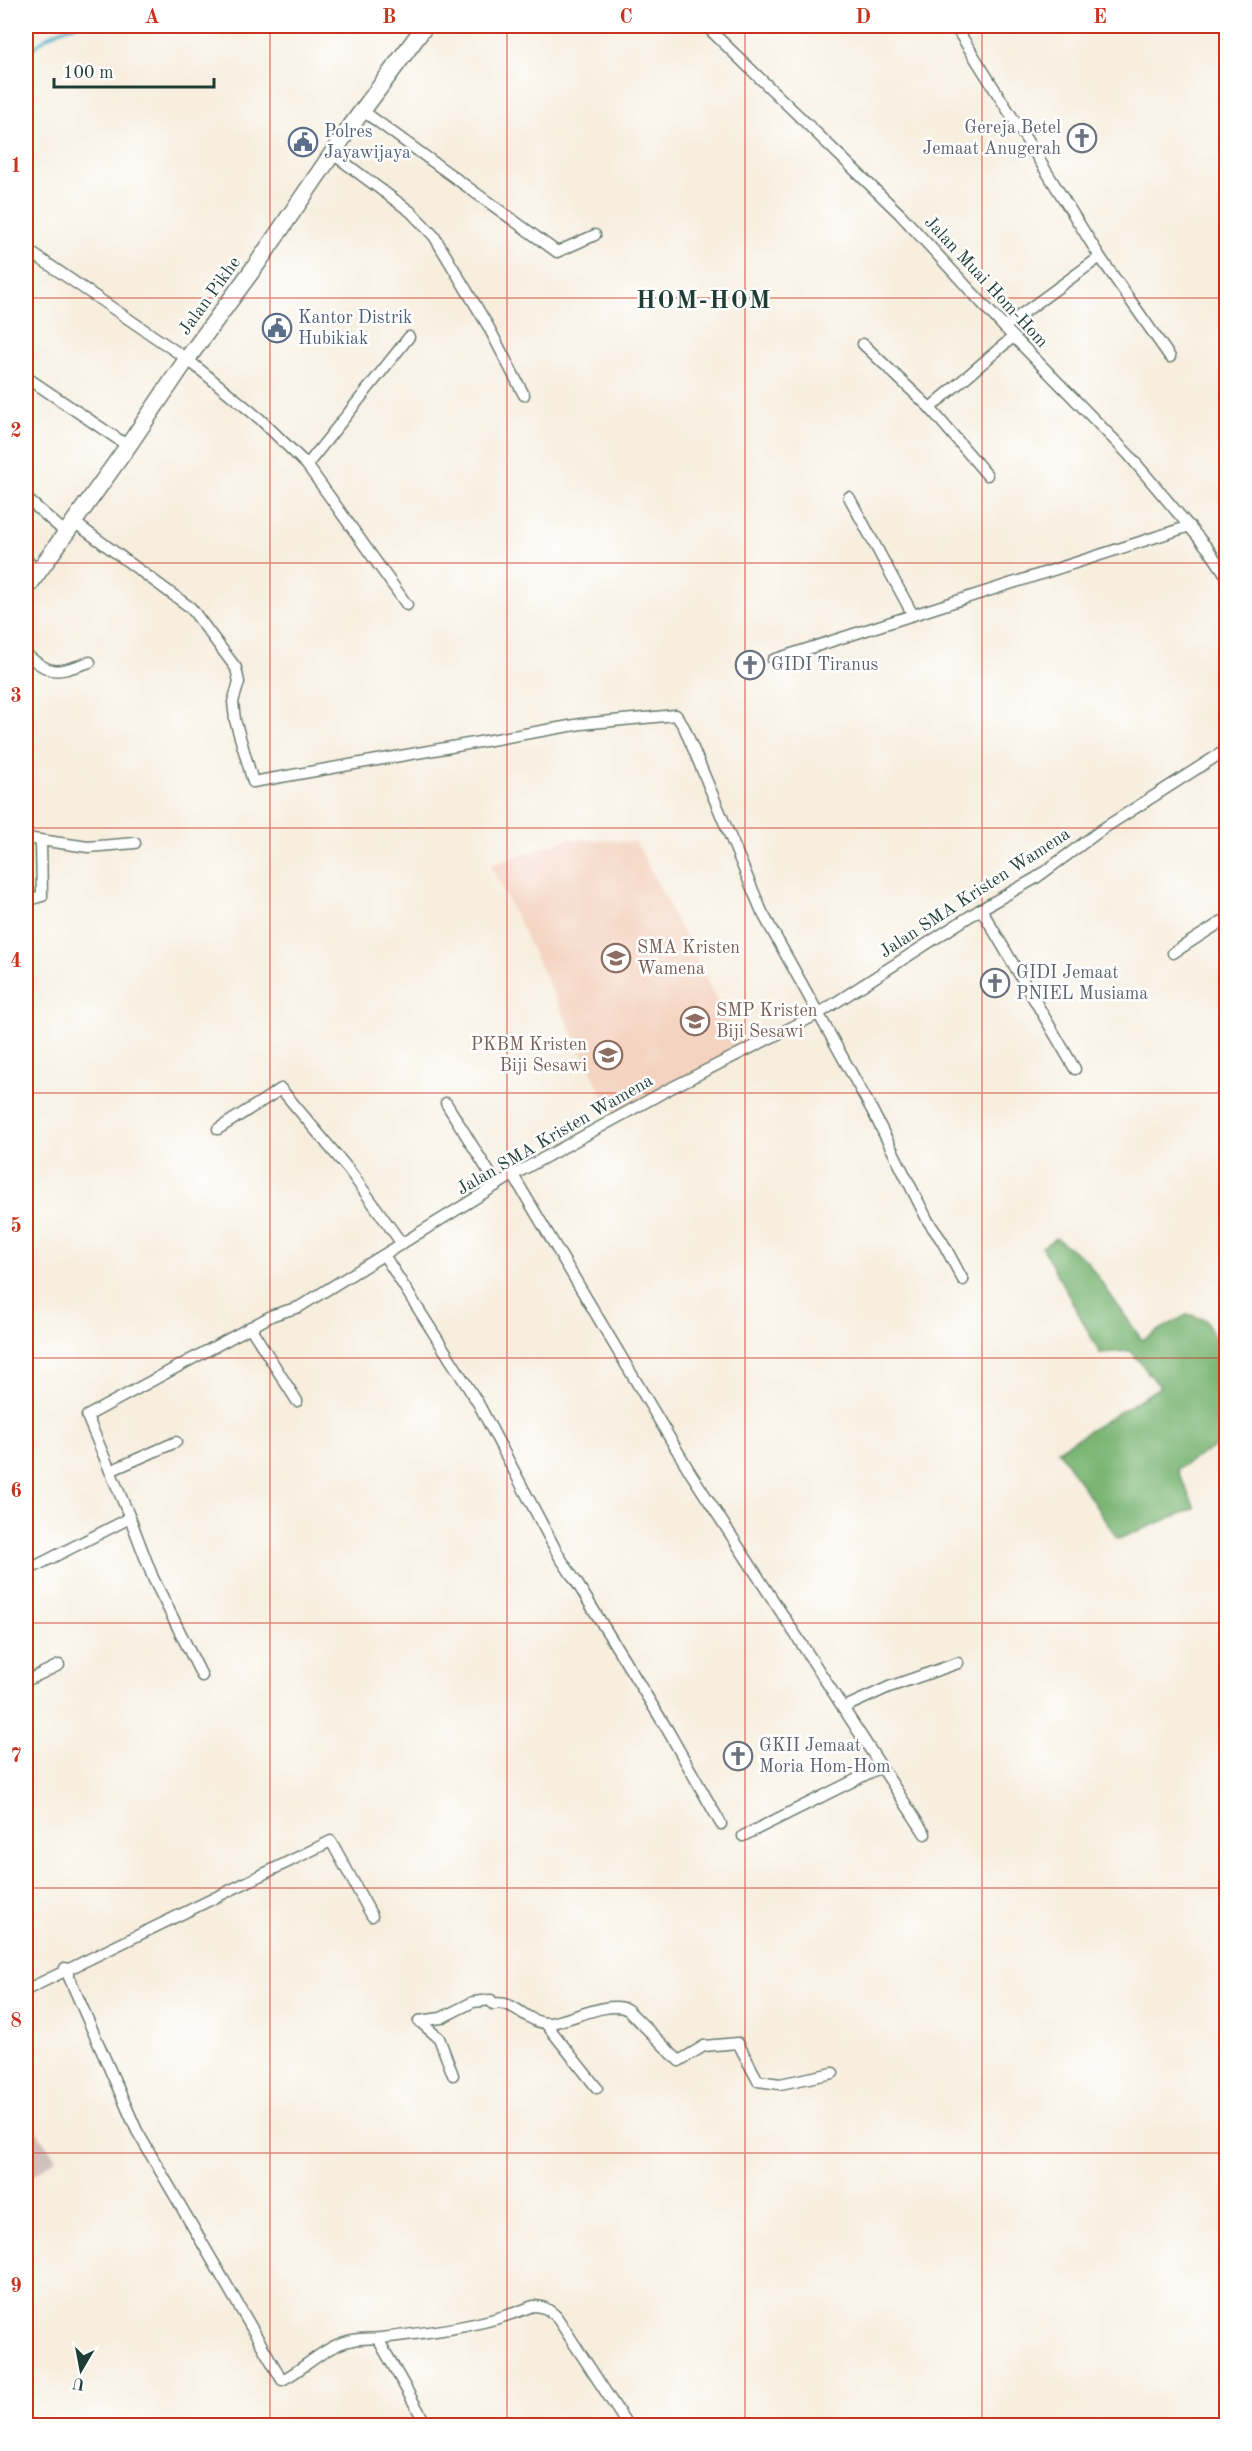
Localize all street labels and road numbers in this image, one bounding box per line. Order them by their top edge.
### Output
street label: Jalan Muai Hom-Hom [921,213,1051,351]
street label: Jalan Pikhe [176,254,244,338]
street label: Jalan SMA Kristen Wamena [877,825,1074,961]
street label: Jalan SMA Kristen Wamena [454,1071,656,1199]

